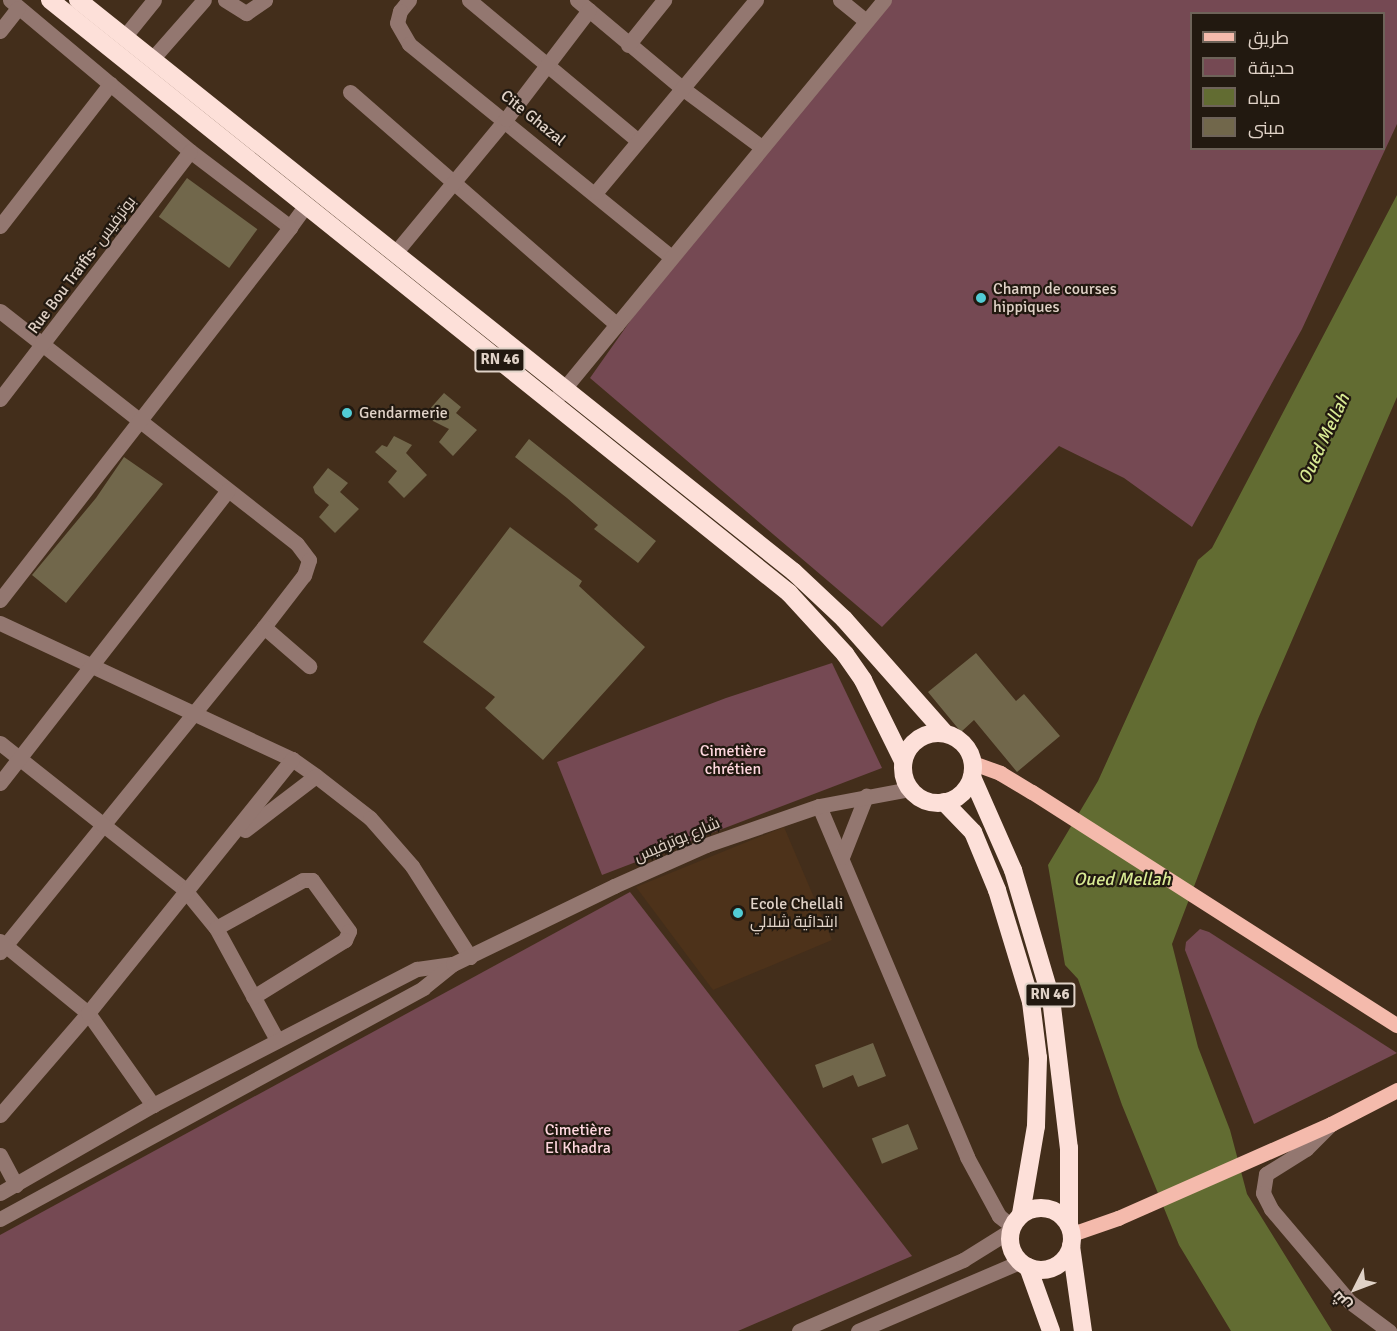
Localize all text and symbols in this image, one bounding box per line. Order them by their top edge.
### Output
legend [1190,12,1385,150]
text: طريق [1248,27,1289,49]
text: حديقة [1248,57,1294,79]
street label: Cite Ghazal [497,86,569,150]
text: مياه [1248,87,1281,109]
text: مبنى [1248,117,1285,139]
street label: Rue Bou Traifis- بوترفيس [24,192,140,338]
place label: Champ de courses hippiques [993,279,1117,317]
marker: Champ de courses hippiques [974,291,988,305]
road number: RN 46 [473,348,527,372]
water label: Oued Mellah [1294,390,1354,488]
place label: Gendarmerie [359,403,448,423]
marker: Gendarmerie [340,406,354,420]
park label: Cimetière chrétien [700,741,766,779]
street label: شارع بوترفيس [631,813,723,867]
water label: Oued Mellah [1073,868,1171,890]
place label: Ecole Chellali ابتدائية شلالي [750,894,843,932]
marker: Ecole Chellali ابتدائية شلالي [731,906,745,920]
road number: RN 46 [1023,983,1077,1007]
park label: Cimetière El Khadra [545,1120,611,1158]
north arrow [1325,1259,1385,1319]
text: ش [1327,1287,1356,1315]

